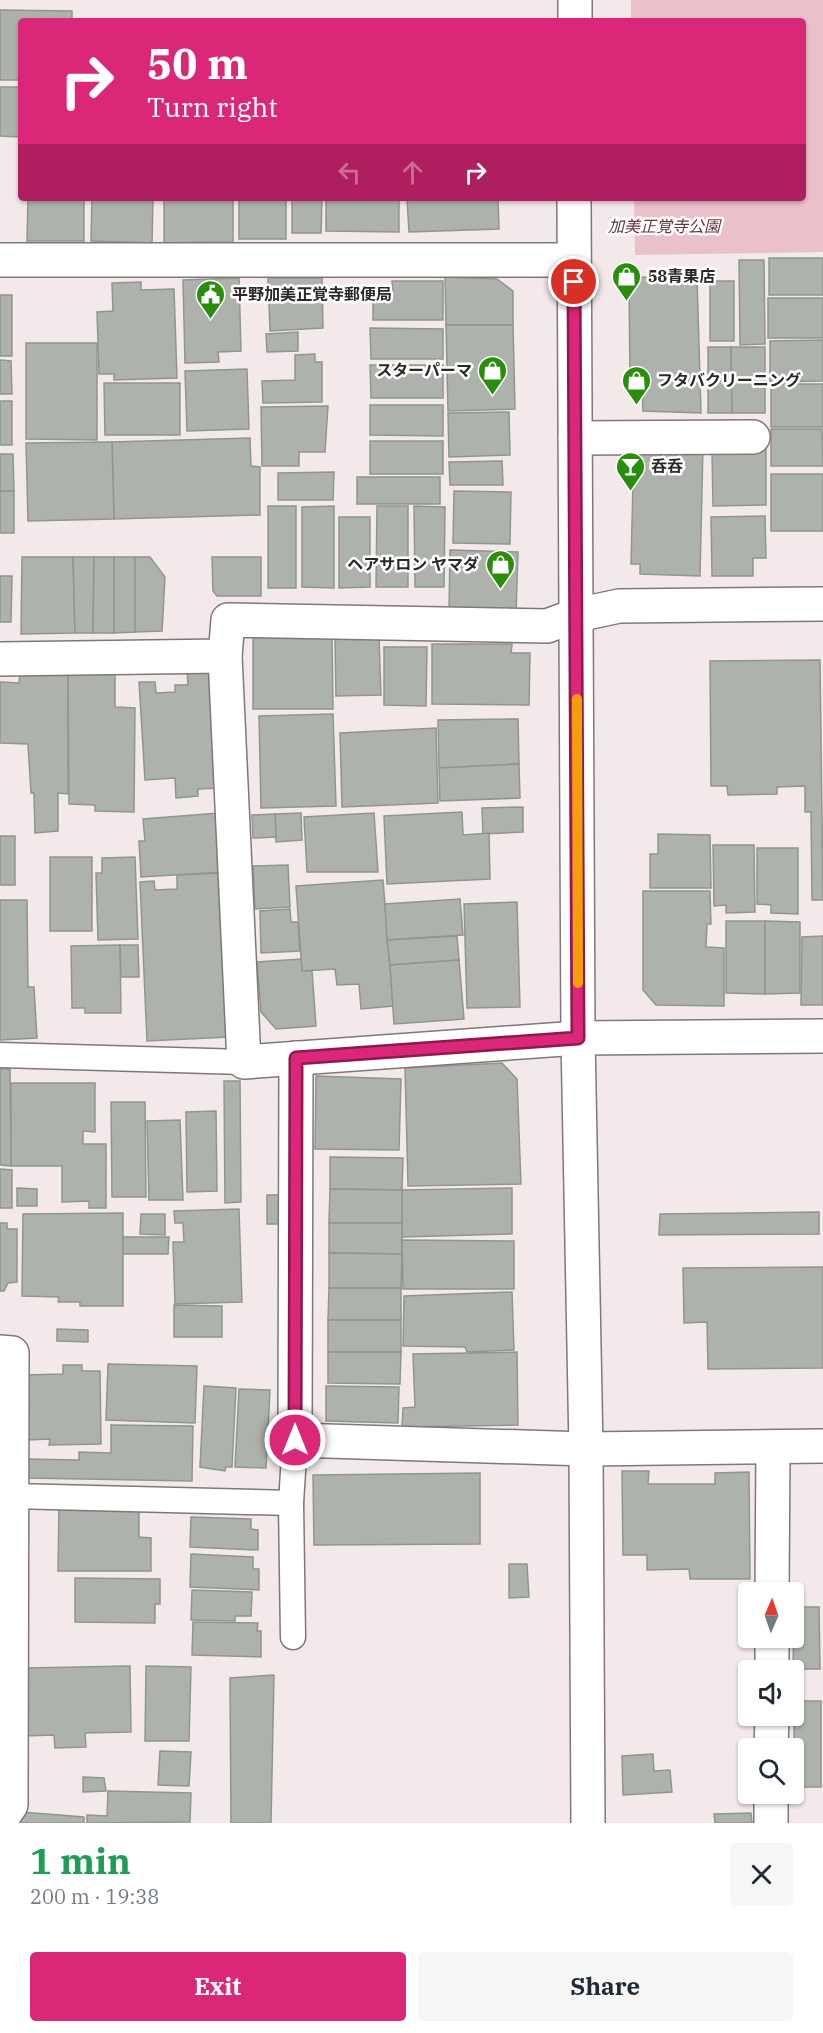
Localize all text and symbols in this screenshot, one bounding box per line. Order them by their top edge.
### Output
text: 50 m [147,36,248,91]
icon: right [48,42,126,120]
text: Turn right [147,89,278,124]
icon: left [333,156,366,189]
icon: ahead [396,156,429,189]
icon: right [459,156,492,189]
park label: 加美正覚寺公園 [608,216,722,236]
pin [548,256,599,307]
shop icon: 58青果店 [611,260,643,302]
icon: arrive [557,265,590,298]
place label: 58青果店 [648,266,715,286]
public building icon: 平野加美正覚寺郵便局 [195,278,227,320]
place label: 平野加美正覚寺郵便局 [232,284,392,304]
shop icon: スターパーマ [477,354,509,396]
place label: スターパーマ [376,360,472,380]
shop icon: フタバクリーニング [620,364,652,406]
place label: フタバクリーニング [657,370,801,390]
bar icon: 呑呑 [614,450,646,492]
place label: 呑呑 [651,456,683,476]
shop icon: ヘアサロン ヤマダ [484,548,516,590]
place label: ヘアサロン ヤマダ [347,554,479,574]
position arrow [263,1408,327,1472]
north arrow [738,1582,804,1648]
map controls [738,1582,804,1804]
button: sound [738,1660,804,1726]
button: search [738,1738,804,1804]
text: 1 min [30,1837,131,1884]
button: close [730,1843,793,1906]
text: 200 m · 19:38 [30,1883,159,1910]
button: Exit [30,1952,406,2021]
button: Share [418,1952,793,2021]

